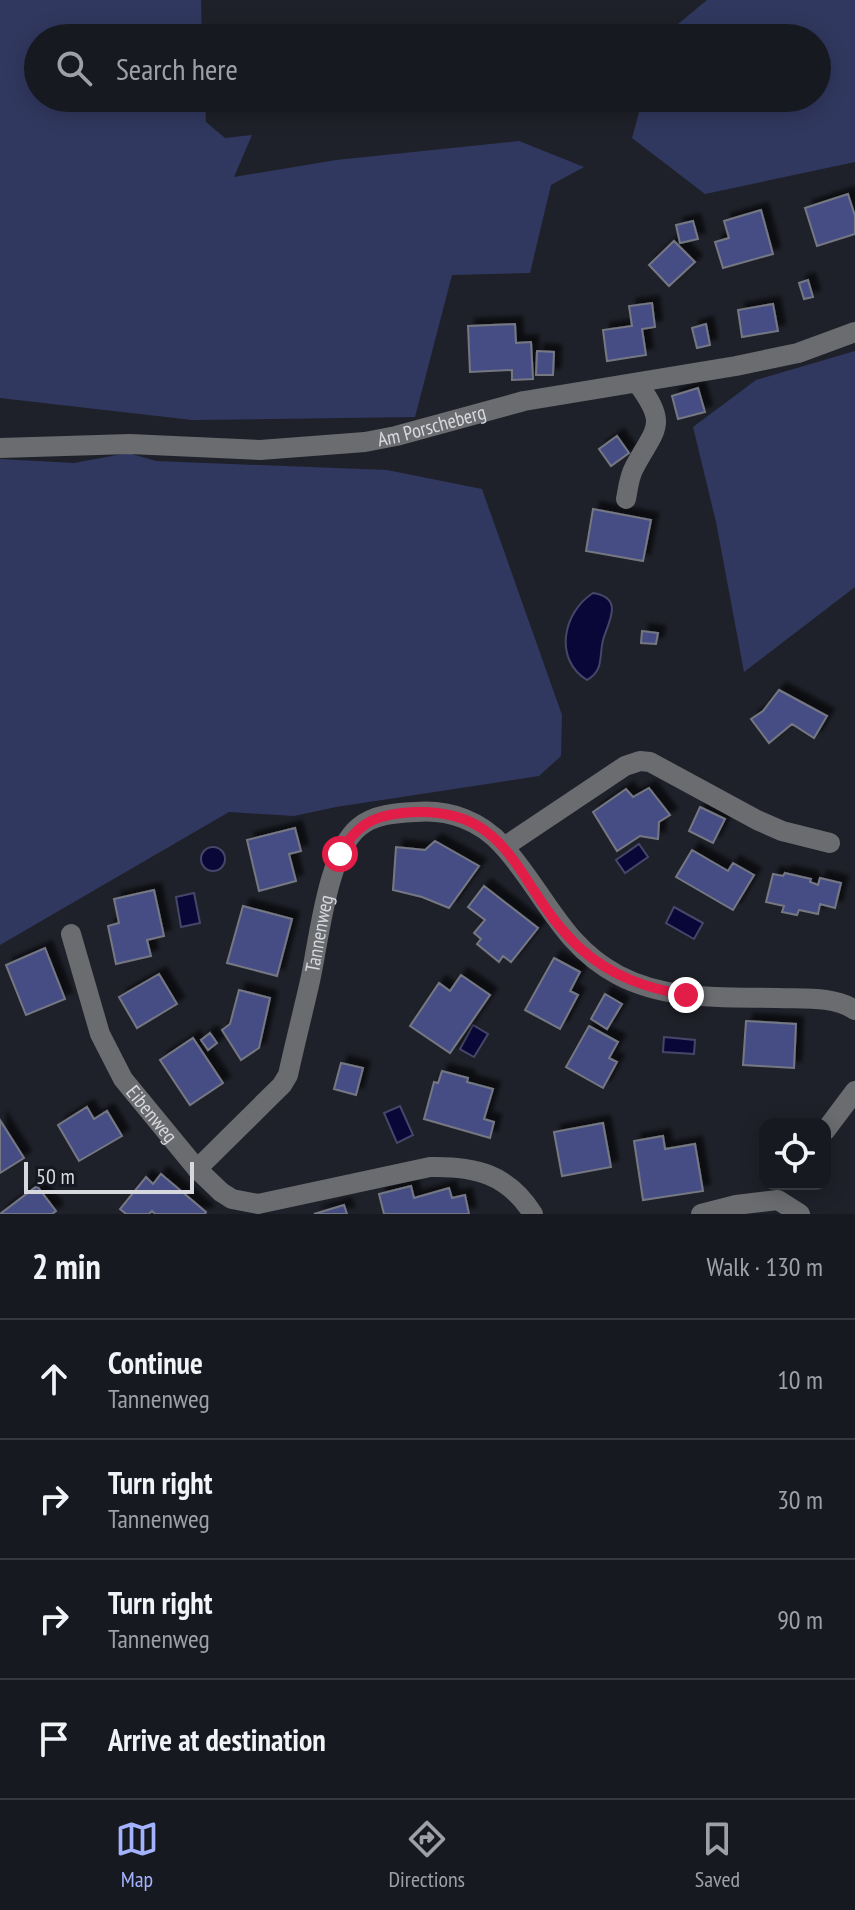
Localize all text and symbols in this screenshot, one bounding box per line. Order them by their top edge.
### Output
search box [24,24,831,112]
icon: search [52,46,96,90]
text: Search here [116,49,238,88]
street label: Am Porscheberg [375,399,489,452]
route start [322,836,358,872]
street label: Tannenweg [299,892,339,975]
route end [668,977,704,1013]
street label: Eibenweg [120,1080,183,1148]
map controls [759,1118,831,1190]
button: locate [759,1118,831,1190]
scale bar [24,1158,194,1194]
text: 50 m [36,1162,75,1190]
text: 2 min [32,1244,101,1288]
text: Walk · 130 m [706,1250,823,1283]
text: Continue [108,1343,203,1382]
icon: ahead [32,1357,76,1401]
text: 10 m [777,1363,823,1396]
text: Tannenweg [108,1382,210,1415]
text: Turn right [108,1463,212,1502]
icon: right [32,1477,76,1521]
text: 30 m [777,1483,823,1516]
text: Tannenweg [108,1502,210,1535]
text: Turn right [108,1583,212,1622]
icon: right [32,1597,76,1641]
text: 90 m [777,1603,823,1636]
text: Tannenweg [108,1622,210,1655]
icon: arrive [32,1717,76,1761]
text: Arrive at destination [108,1720,326,1759]
tab: Map [115,1817,159,1893]
tab: Directions [389,1817,465,1893]
tab: Saved [695,1817,740,1893]

